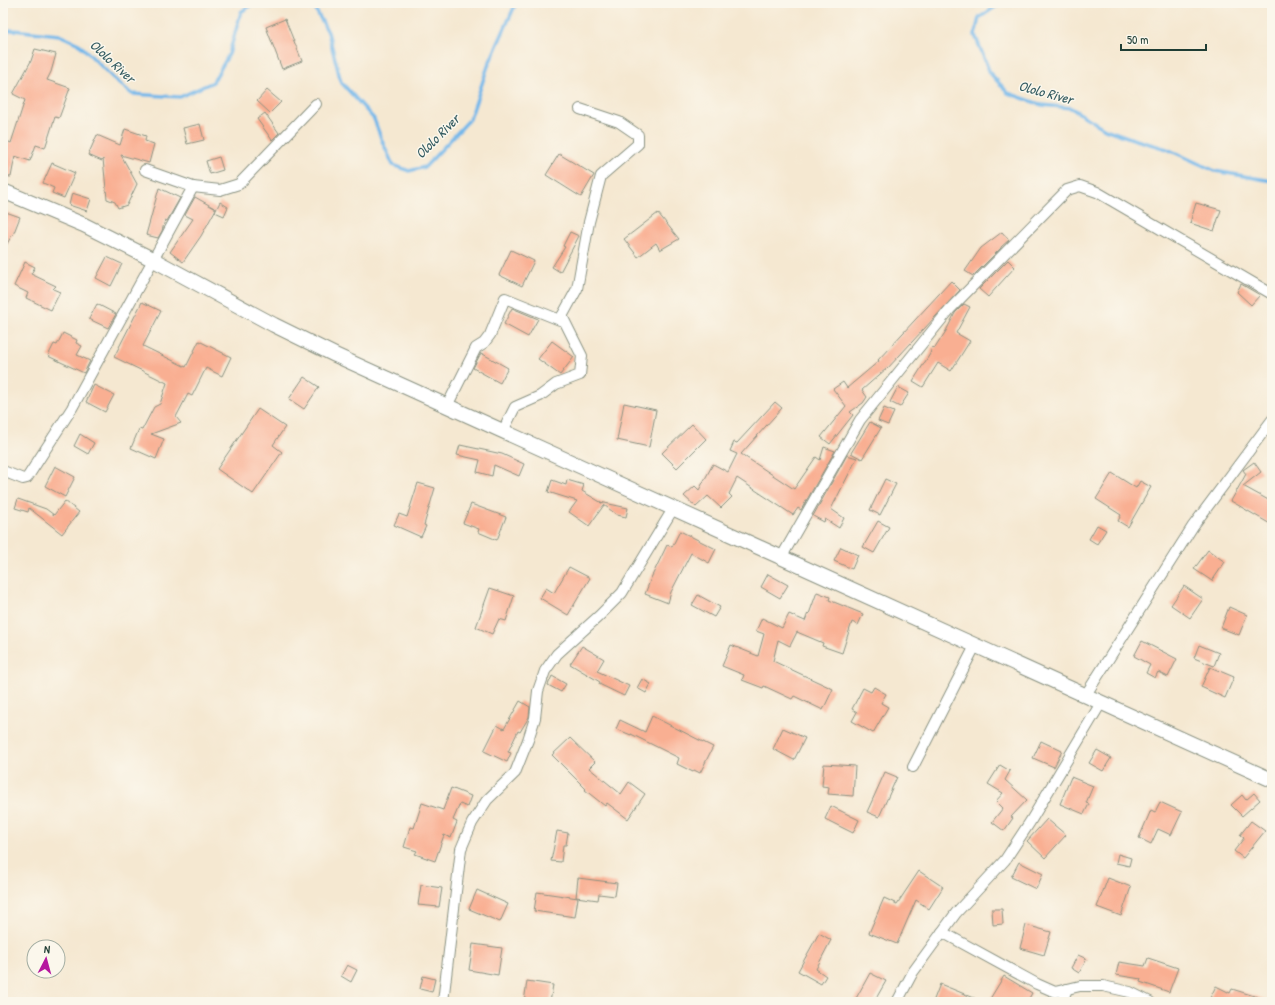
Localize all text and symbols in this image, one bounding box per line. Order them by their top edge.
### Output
scale bar [1121,26,1206,52]
text: 50 m [1127,31,1148,48]
water label: Ololo River [86,35,141,88]
water label: Ololo River [1017,76,1077,109]
water label: Ololo River [411,108,465,162]
north arrow [26,939,66,979]
text: N [43,942,51,956]

